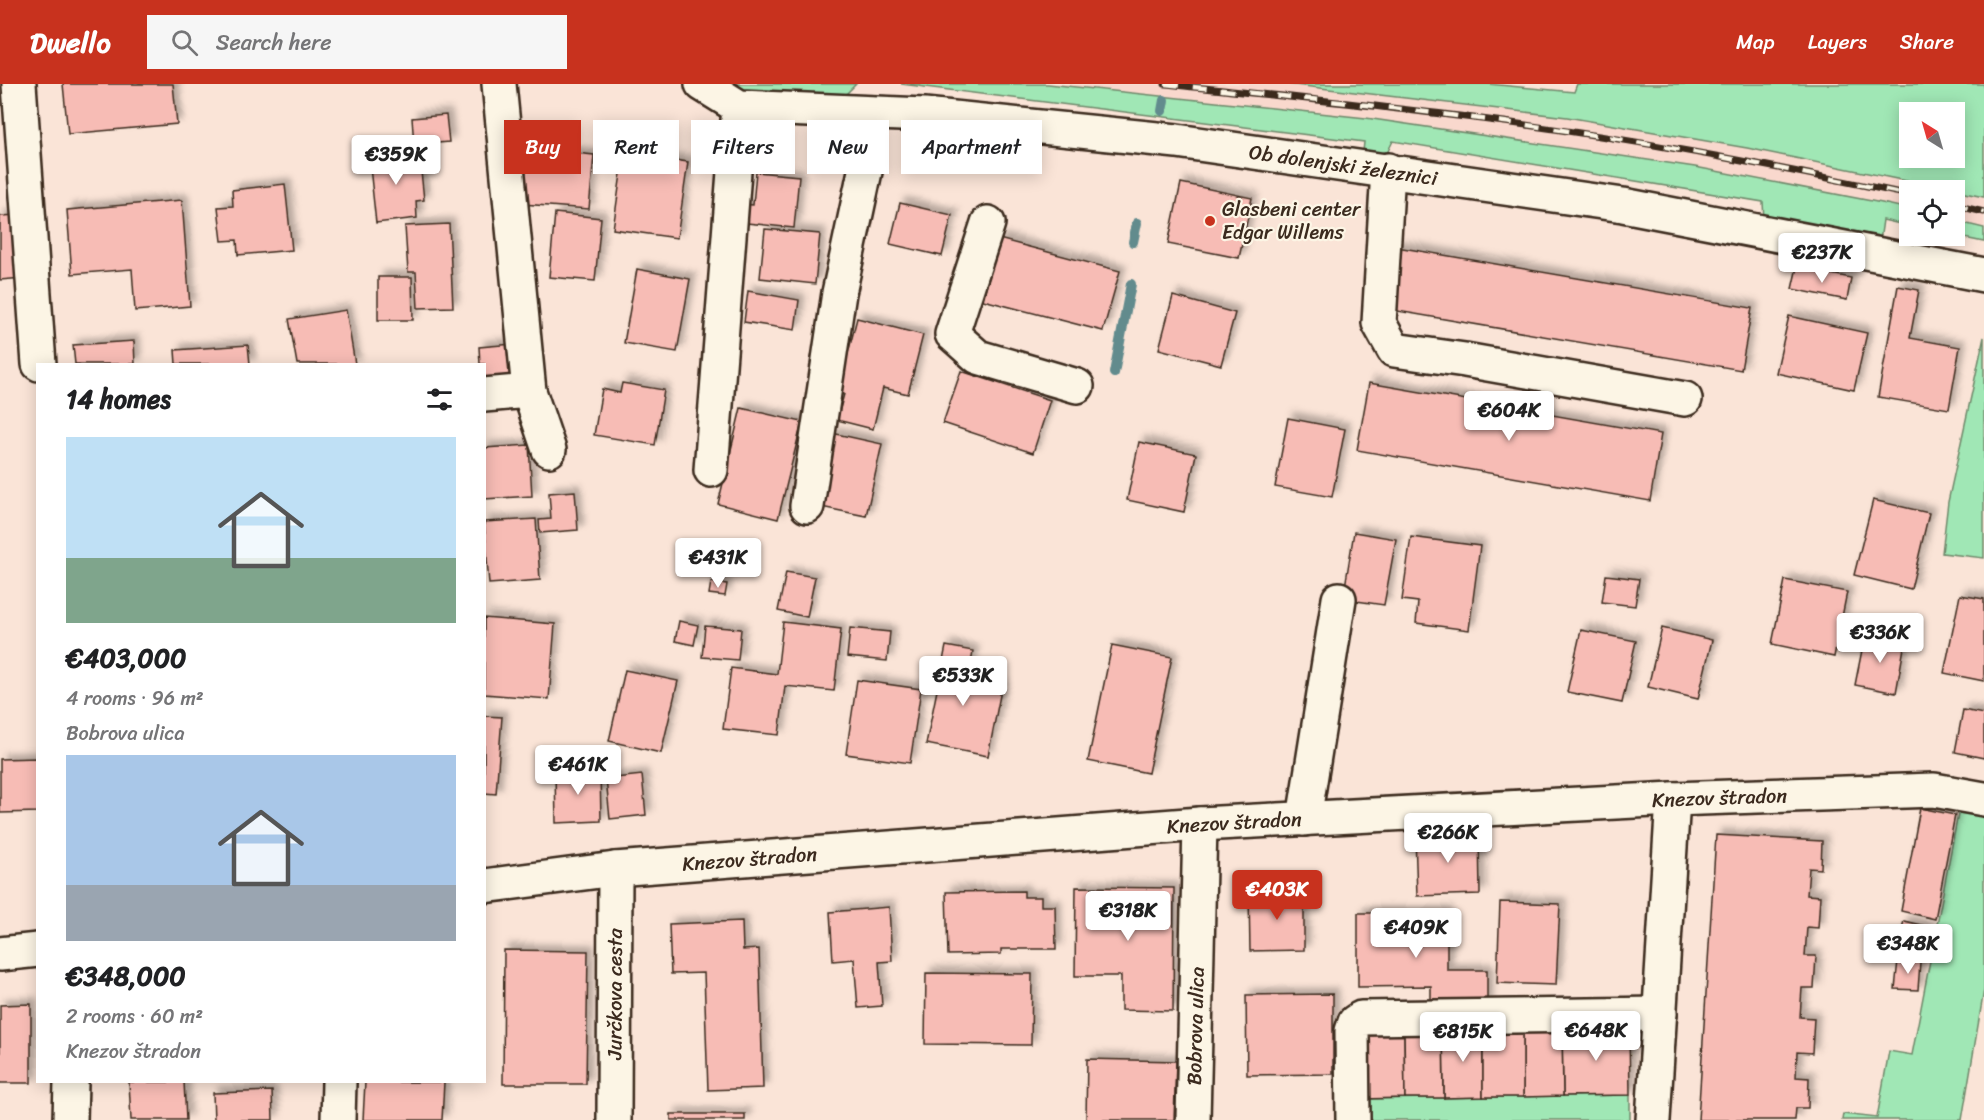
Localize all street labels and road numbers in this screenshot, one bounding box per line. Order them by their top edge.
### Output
street label: Ob dolenjski železnici [1247,134,1441,196]
street label: Knezov štradon [1651,778,1788,818]
street label: Knezov štradon [1165,801,1303,844]
street label: Knezov štradon [681,836,818,881]
street label: Jurčkova cesta [597,927,632,1061]
street label: Bobrova ulica [1176,966,1214,1086]

